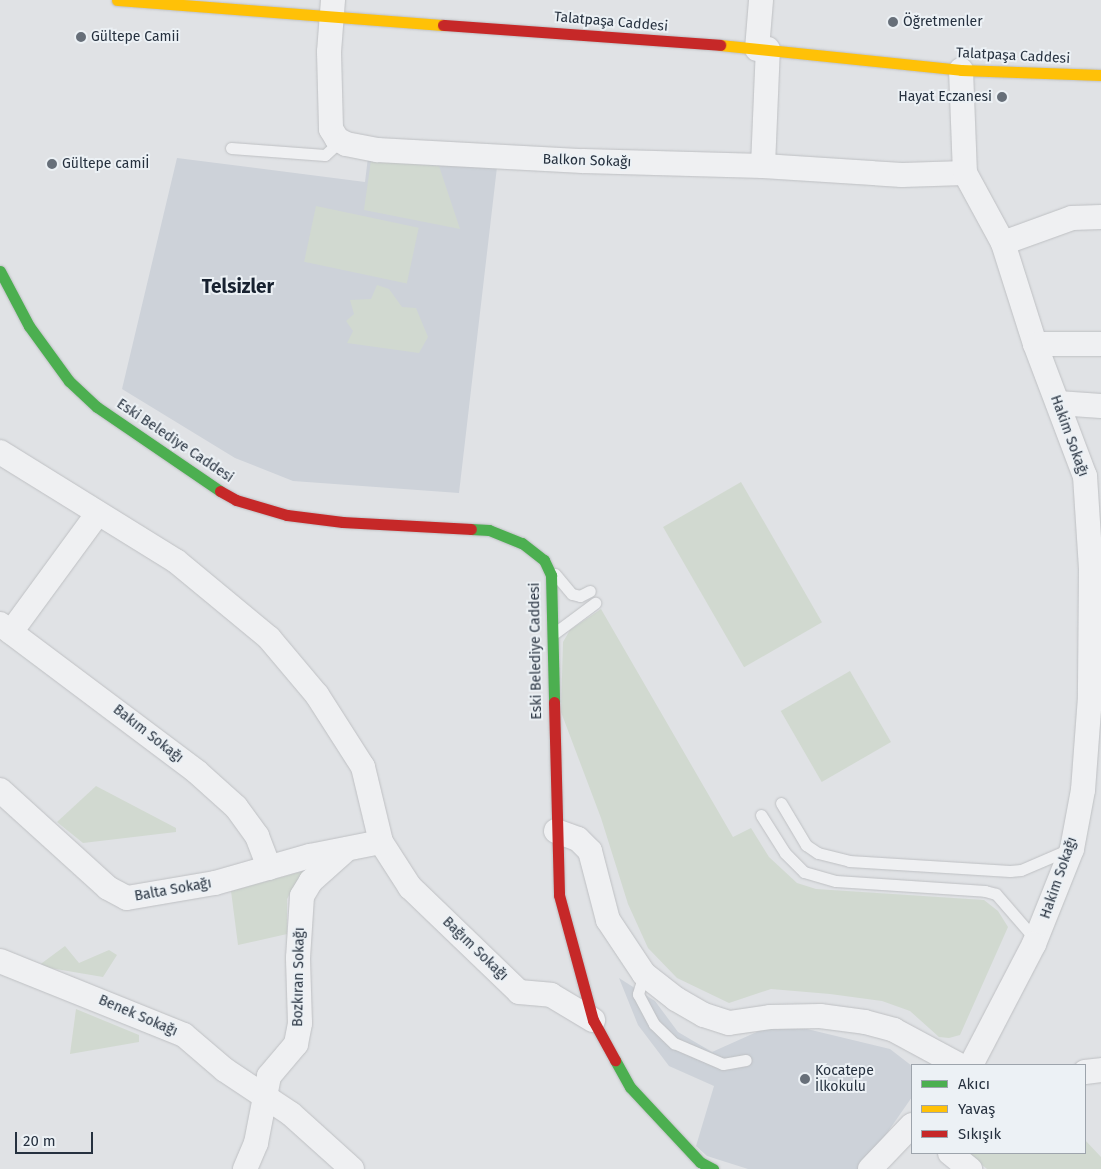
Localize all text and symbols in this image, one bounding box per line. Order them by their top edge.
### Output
street label: Talatpaşa Caddesi [553,9,669,35]
place label: Öğretmenler [903,14,983,30]
marker: Öğretmenler [887,16,899,28]
place label: Gültepe Camii [91,29,179,45]
marker: Gültepe Camii [75,31,87,43]
street label: Talatpaşa Caddesi [956,45,1070,67]
place label: Hayat Eczanesi [898,89,992,105]
marker: Hayat Eczanesi [996,91,1008,103]
street label: Balkon Sokağı [542,151,632,171]
place label: Gültepe camiİ [62,156,149,172]
marker: Gültepe camiİ [46,158,58,170]
district label: Telsizler [202,276,274,298]
street label: Hakim Sokağı [1046,393,1092,479]
street label: Eski Belediye Caddesi [113,396,237,486]
street label: Eski Belediye Caddesi [526,582,546,720]
street label: Bakım Sokağı [110,701,186,767]
street label: Hakim Sokağı [1037,835,1081,921]
street label: Balta Sokağı [133,875,213,905]
street label: Bağım Sokağı [439,914,511,984]
street label: Bozkıran Sokağı [290,927,308,1027]
street label: Benek Sokağı [96,992,180,1040]
place label: Kocatepe İlkokulu [815,1063,874,1096]
legend [911,1064,1086,1154]
marker: Kocatepe İlkokulu [799,1073,811,1085]
text: Akıcı [958,1075,990,1093]
text: Yavaş [958,1100,995,1118]
scale bar [18,1122,95,1154]
text: Sıkışık [958,1125,1001,1143]
text: 20 m [23,1132,56,1150]

